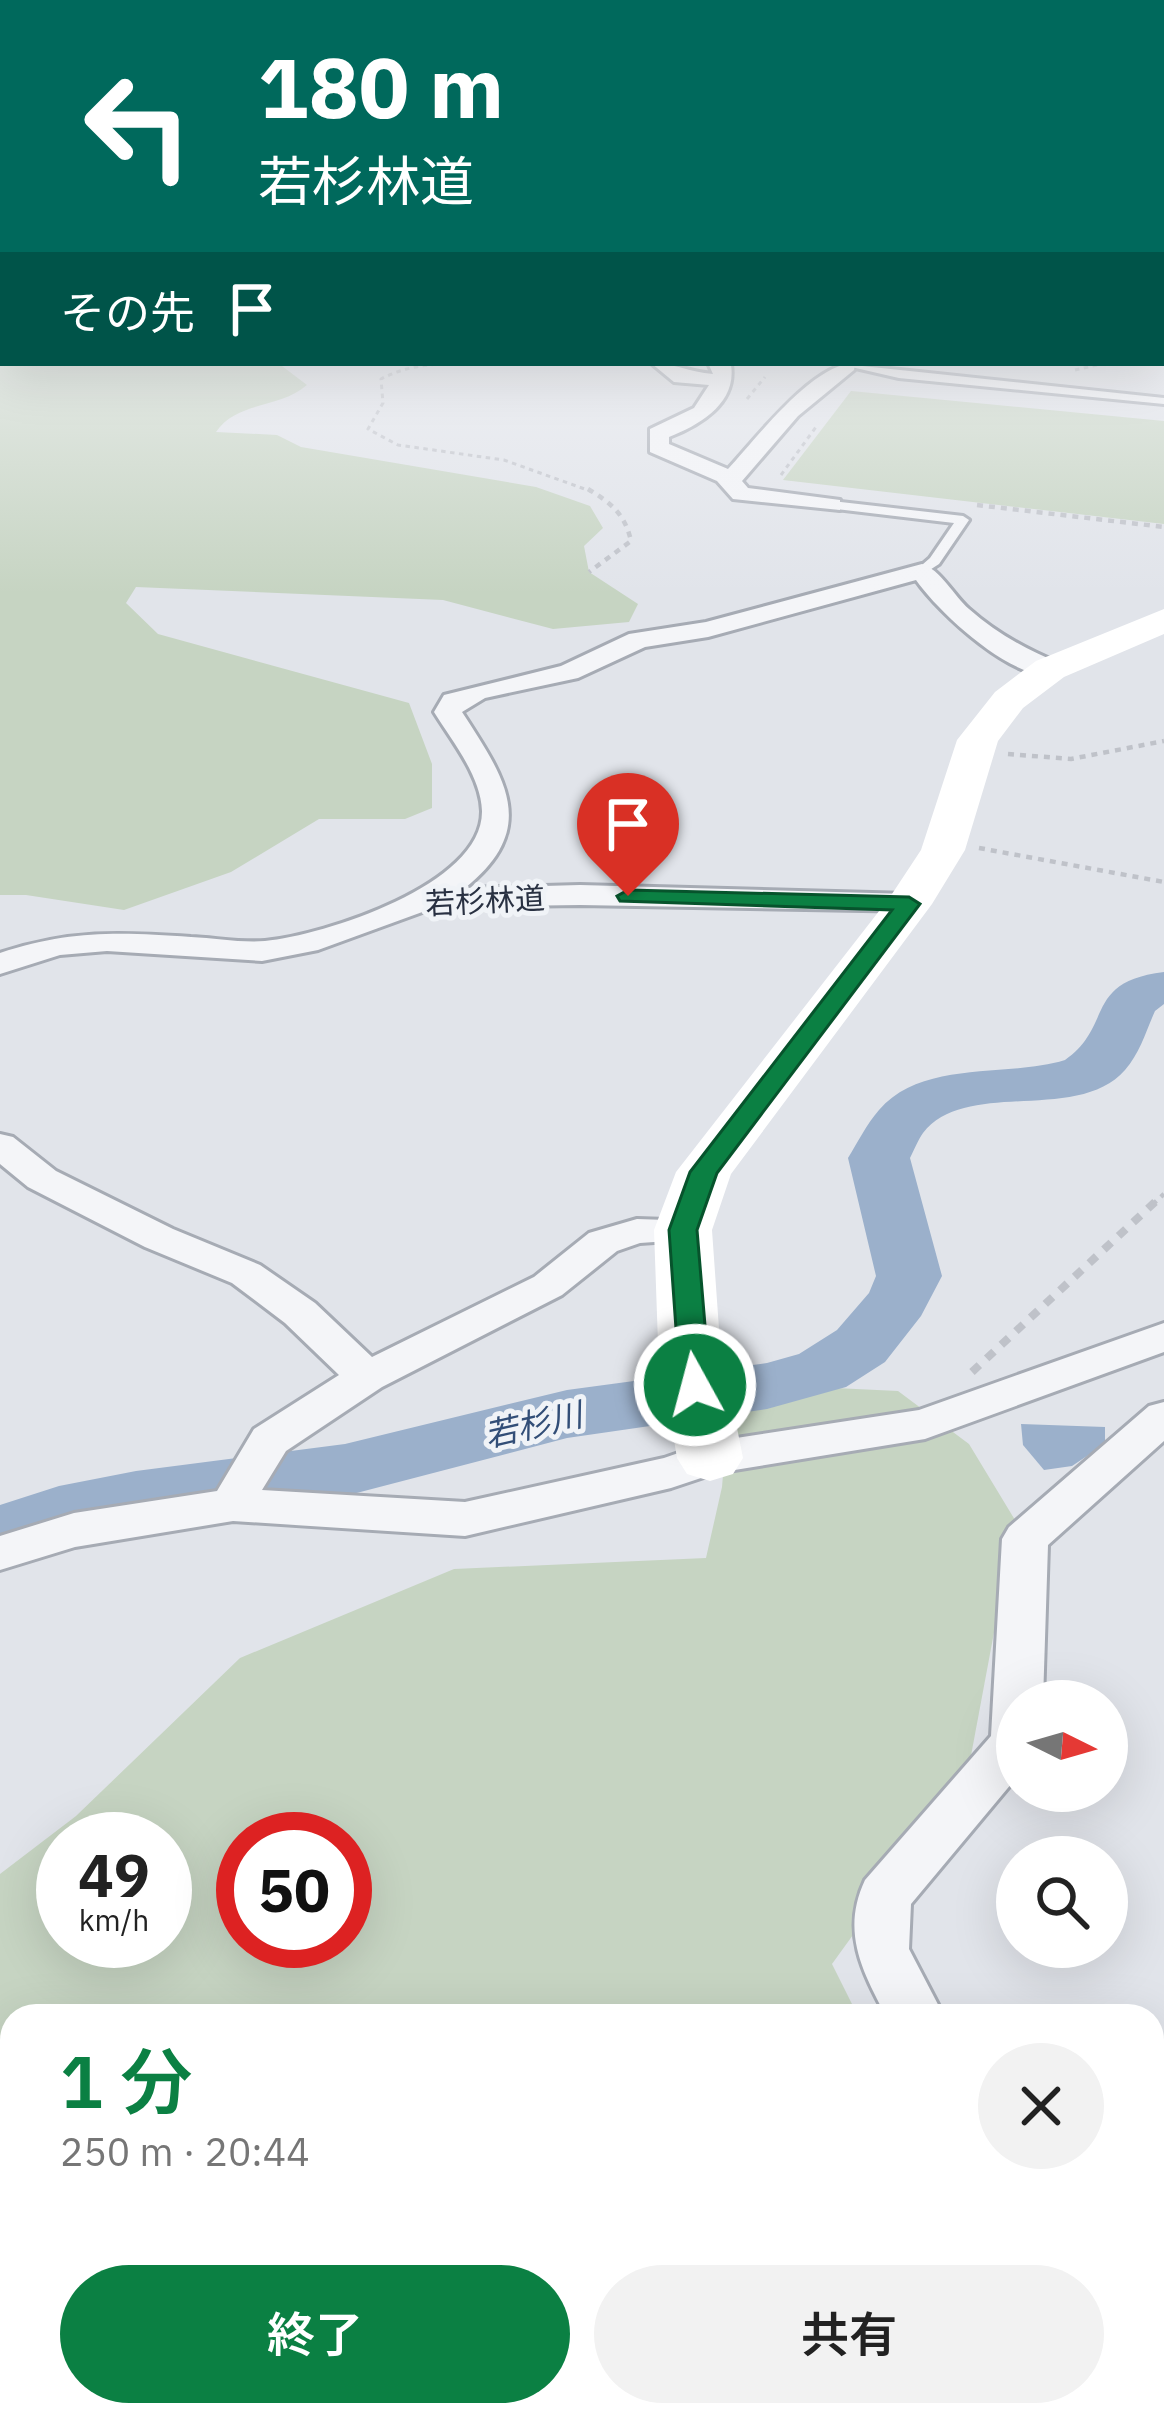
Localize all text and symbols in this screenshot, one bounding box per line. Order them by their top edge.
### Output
text: 180 m [258,32,504,141]
icon: left [60,48,216,204]
text: 若杉林道 [258,146,474,216]
icon: arrive [219,276,285,342]
text: その先 [60,283,195,341]
pin [577,773,679,896]
icon: arrive [595,791,661,857]
street label: 若杉林道 [424,877,546,923]
position arrow [632,1322,758,1448]
water label: 若杉川 [480,1391,589,1456]
north arrow [996,1680,1128,1812]
map controls [996,1680,1128,1968]
speed limit sign: 50 [216,1812,372,1968]
text: 49 [78,1835,150,1914]
button: search [996,1836,1128,1968]
text: km/h [79,1900,149,1939]
text: 1 分 [60,2034,192,2128]
button: close [978,2043,1104,2169]
text: 250 m · 20:44 [60,2126,310,2177]
button: 終了 [60,2265,570,2403]
button: 共有 [594,2265,1104,2403]

